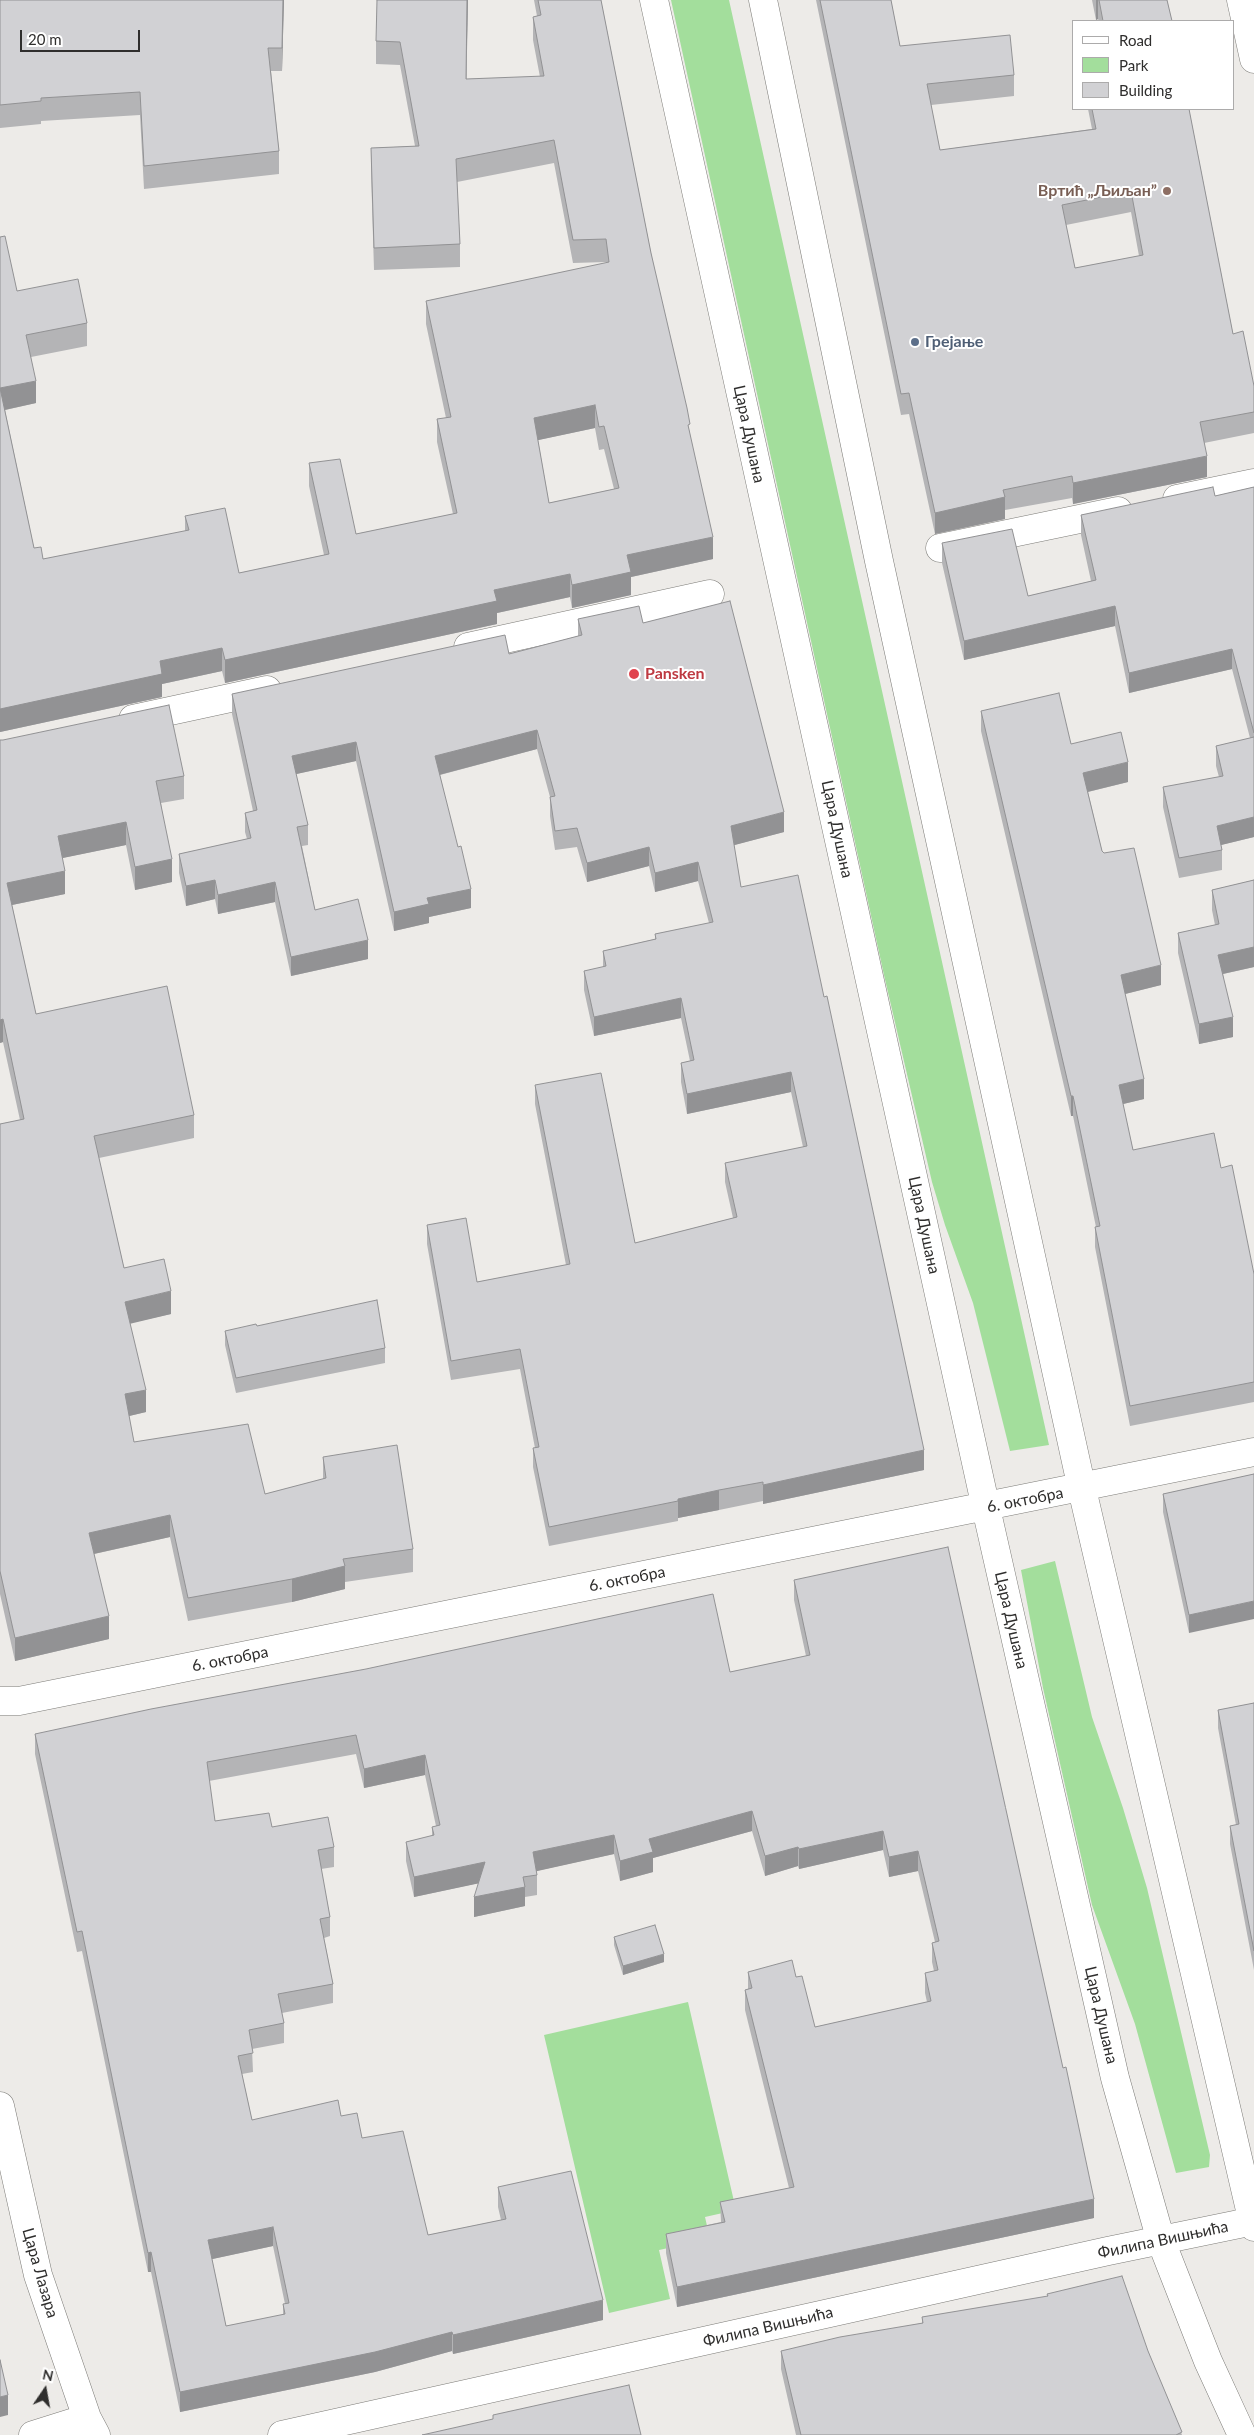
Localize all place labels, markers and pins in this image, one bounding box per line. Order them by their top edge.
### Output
place label: Вртић „Љиљан” [1038,181,1157,201]
marker: Вртић „Љиљан” [1161,185,1173,197]
place label: Грејање [925,332,983,352]
marker: Грејање [909,336,921,348]
place label: Pansken [645,664,705,684]
marker: Pansken [627,667,641,681]

